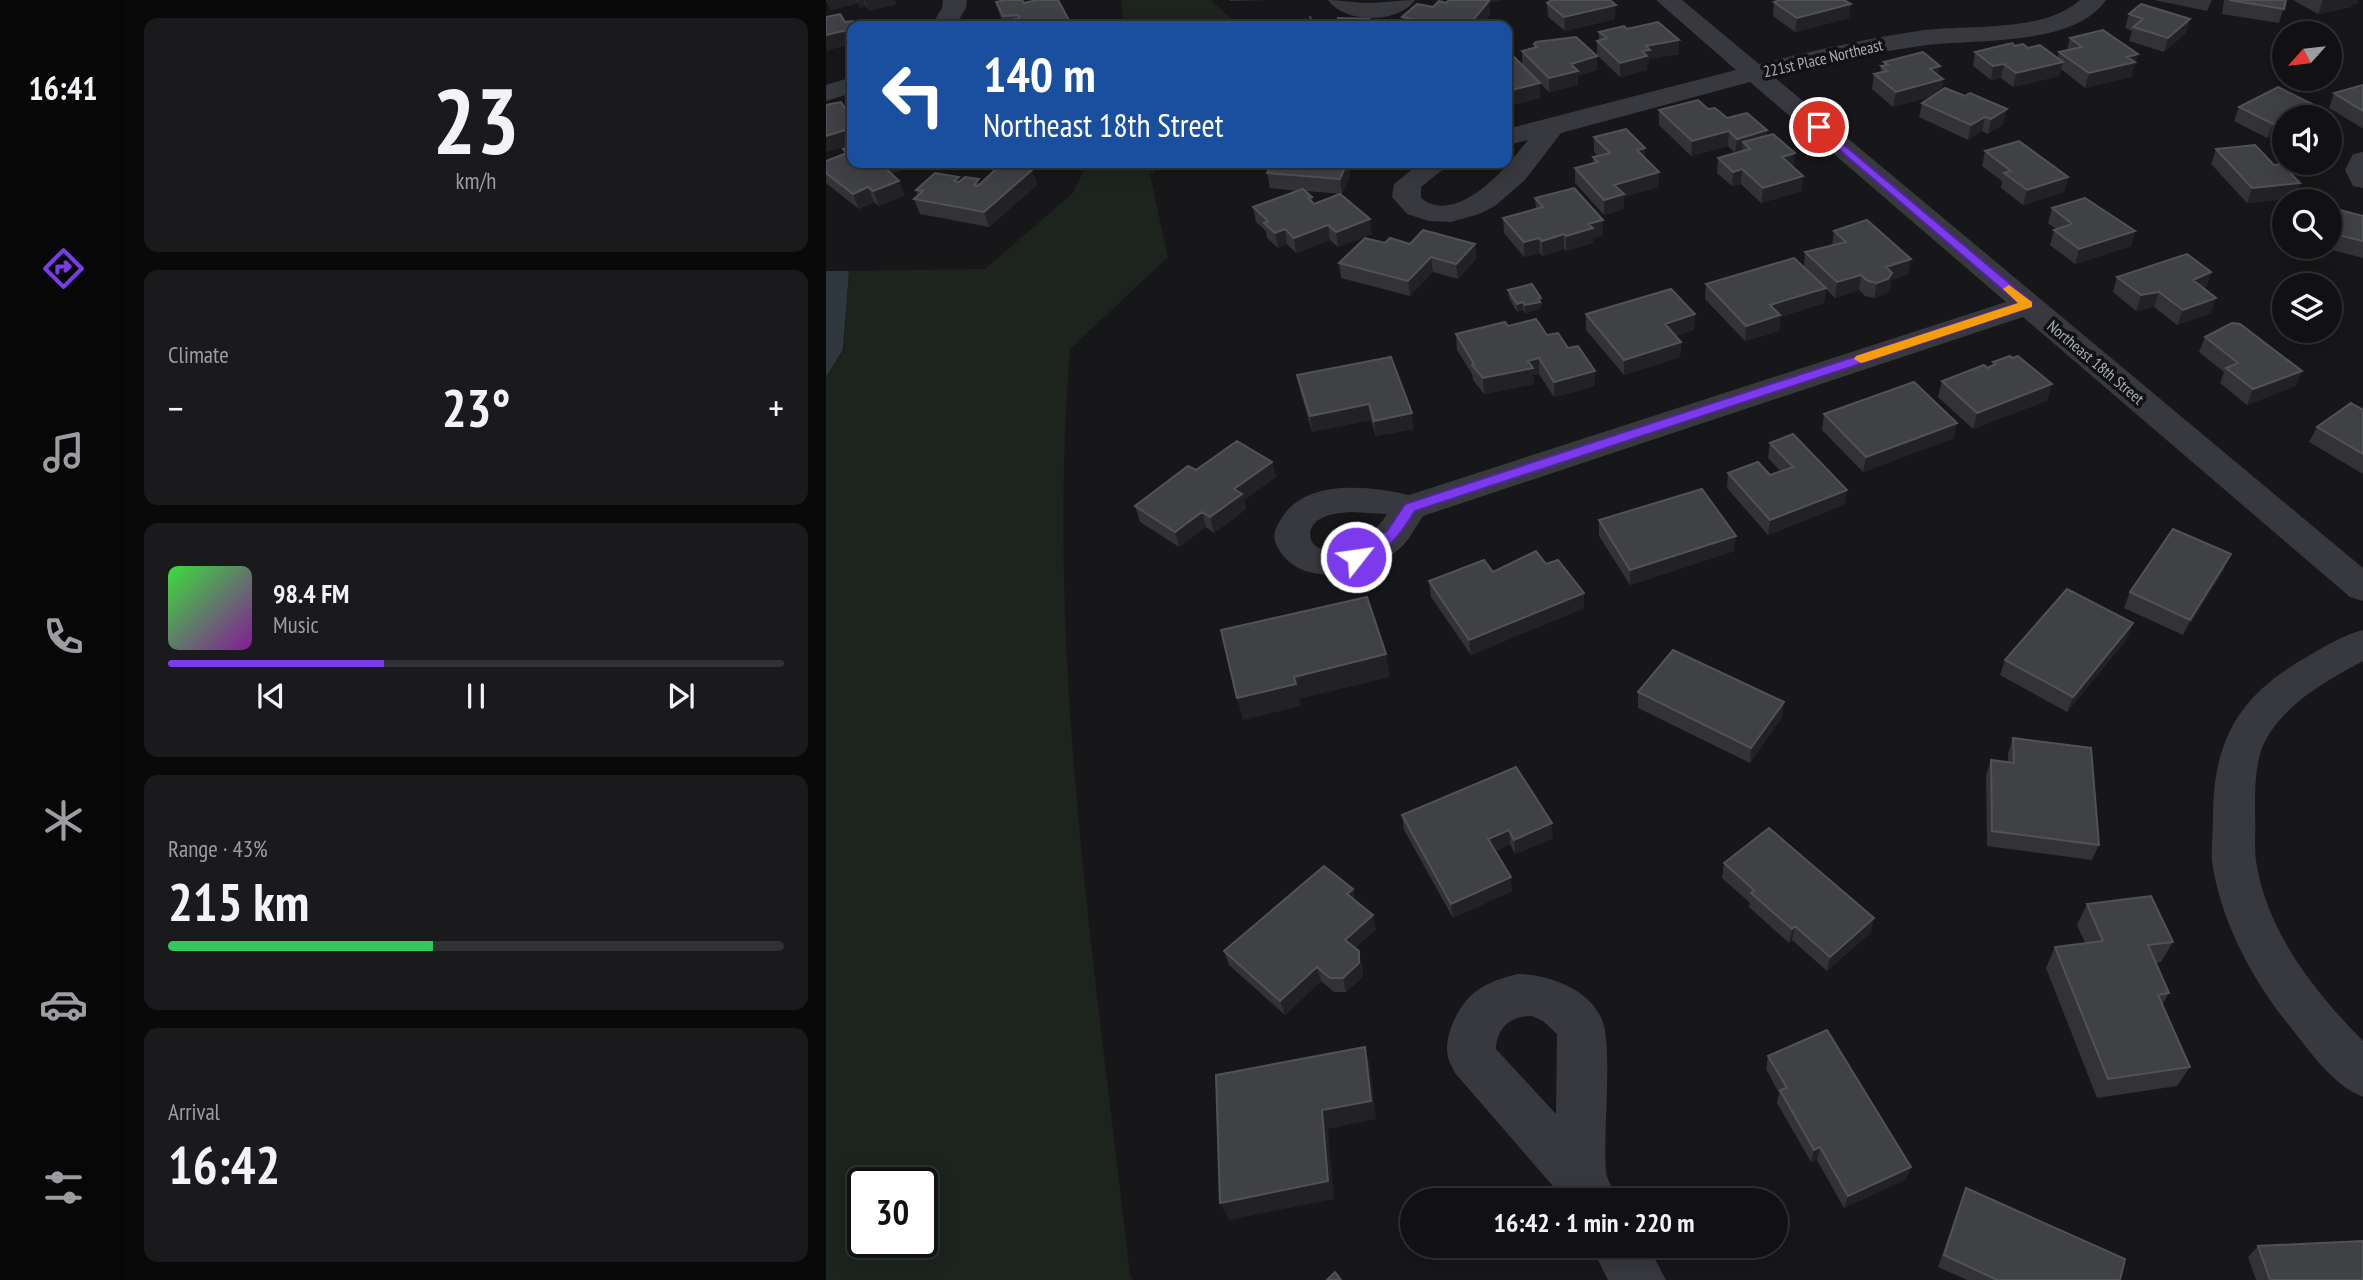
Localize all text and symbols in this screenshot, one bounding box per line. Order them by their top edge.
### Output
north arrow [2272,21,2342,91]
map controls [2272,21,2342,343]
street label: 221st Place Northeast [1761,34,1885,81]
text: 140 m [983,42,1096,106]
icon: left [868,49,959,140]
text: 23 [433,61,520,179]
text: 16:41 [28,67,98,109]
pin [1789,97,1849,157]
text: Northeast 18th Street [983,104,1224,146]
button: sound [2272,105,2342,175]
icon: arrive [1800,108,1838,146]
text: km/h [456,166,496,195]
button: search [2272,189,2342,259]
icon: directions [39,244,88,293]
button: layers [2272,273,2342,343]
street label: Northeast 18th Street [2043,316,2149,409]
text: Climate [168,340,229,369]
text: 23° [442,374,510,441]
text: − [168,383,184,432]
text: + [768,383,784,432]
icon: music [39,428,88,477]
position arrow [1319,520,1393,594]
text: 98.4 FM [273,577,349,610]
text: Music [273,610,319,639]
icon: phone [39,612,88,661]
icon: previous [252,677,290,715]
icon: pause [457,677,495,715]
icon: next [662,677,700,715]
icon: climate [39,796,88,845]
text: Range · 43% [168,834,268,863]
text: 215 km [168,868,309,935]
icon: car [39,980,88,1029]
text: Arrival [168,1097,220,1126]
text: 16:42 [168,1131,280,1198]
icon: filters [39,1163,88,1212]
speed limit sign: 30 [847,1167,938,1258]
text: 16:42 · 1 min · 220 m [1494,1206,1694,1239]

